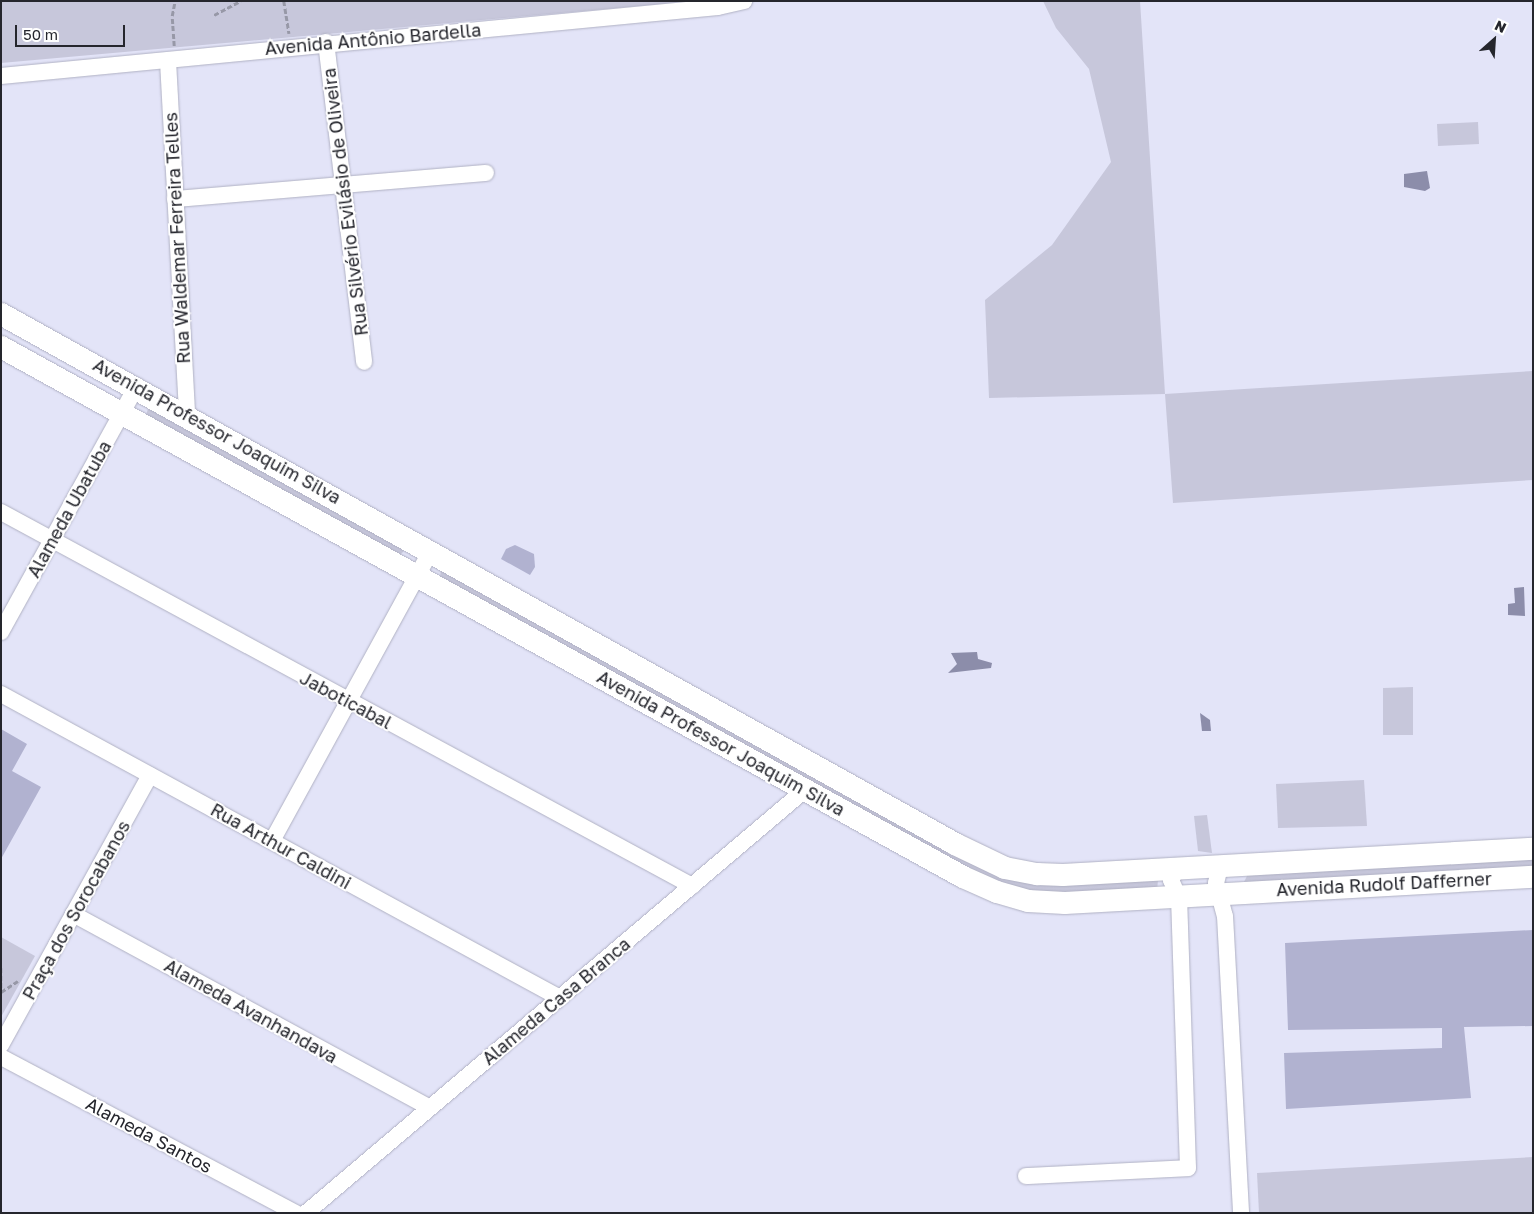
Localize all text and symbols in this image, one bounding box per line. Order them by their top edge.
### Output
scale bar [18,15,128,47]
north arrow [1469,15,1519,65]
text: N [1492,16,1509,36]
street label: Avenida Antônio Bardella [264,19,482,59]
text: 50 m [23,25,58,43]
street label: Rua Silvério Evilásio de Oliveira [318,67,372,337]
street label: Rua Waldemar Ferreira Telles [160,112,194,364]
street label: Avenida Professor Joaquim Silva [89,354,345,508]
street label: Alameda Ubatuba [22,437,116,581]
street label: Avenida Professor Joaquim Silva [593,666,849,820]
street label: Jaboticabal [296,667,396,733]
street label: Rua Arthur Caldini [207,798,355,894]
street label: Praça dos Sorocabanos [18,817,134,1003]
street label: Avenida Rudolf Dafferner [1276,868,1492,900]
street label: Alameda Casa Branca [478,933,634,1069]
street label: Alameda Avanhandava [161,954,341,1068]
street label: Alameda Santos [82,1093,216,1177]

